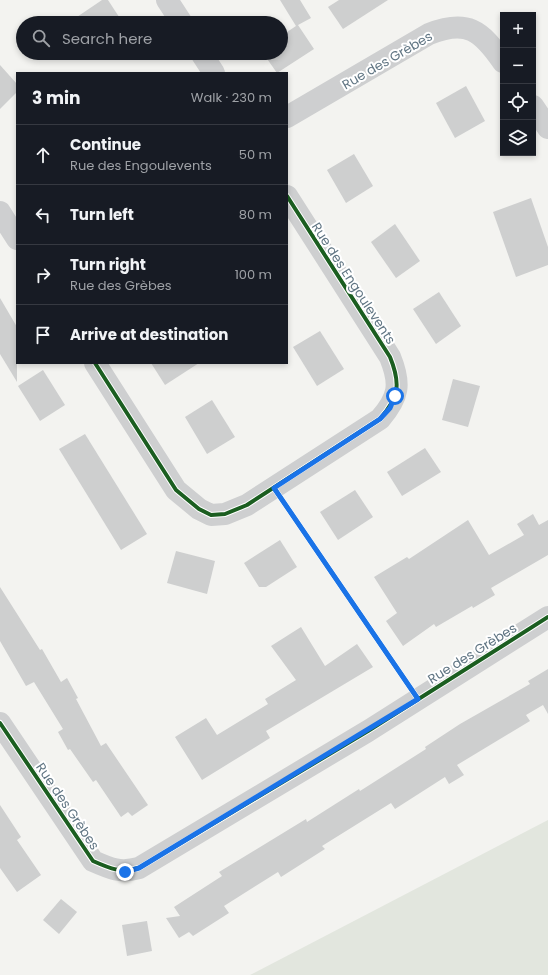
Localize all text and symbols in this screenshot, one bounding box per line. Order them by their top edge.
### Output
map controls [500,12,536,156]
button: + [500,12,536,48]
search box [16,16,288,60]
icon: search [30,27,52,49]
street label: Rue des Grèbes [339,27,436,94]
text: Search here [62,28,152,49]
button: − [500,48,536,84]
button: locate [500,84,536,120]
text: 3 min [32,86,80,110]
text: Walk · 230 m [191,88,272,107]
button: layers [500,120,536,156]
text: Continue [70,134,141,155]
icon: ahead [32,144,54,166]
text: 50 m [239,145,272,164]
text: Rue des Engoulevents [70,156,212,175]
icon: left [32,204,54,226]
text: Turn left [70,204,134,225]
text: 80 m [239,205,272,224]
street label: Rue des Engoulevents [307,219,400,348]
text: Turn right [70,254,146,275]
icon: right [32,264,54,286]
text: 100 m [235,265,272,284]
text: Rue des Grèbes [70,276,172,295]
icon: arrive [32,324,54,346]
text: Arrive at destination [70,324,228,345]
route start [386,387,404,405]
street label: Rue des Grèbes [424,618,521,688]
street label: Rue des Grèbes [31,759,104,854]
route end [116,863,134,881]

